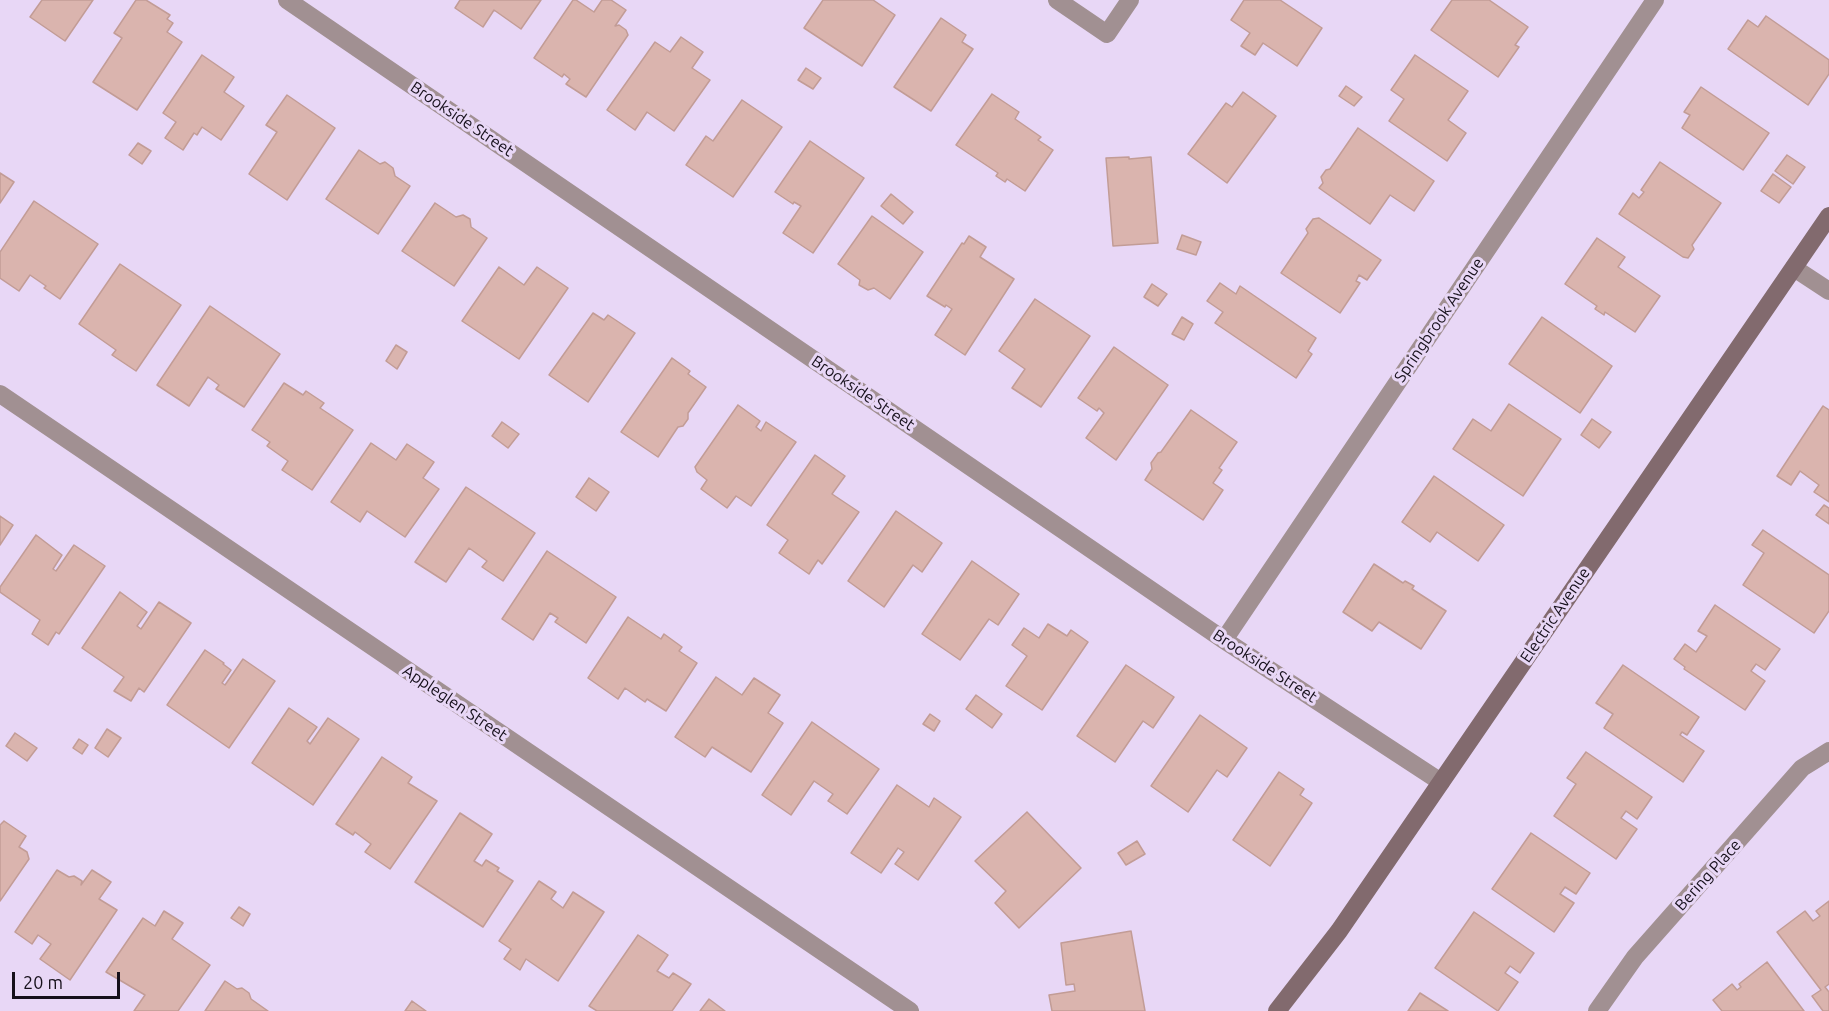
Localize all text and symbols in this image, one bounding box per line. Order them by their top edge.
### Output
street label: Brookside Street [407,77,517,161]
street label: Springbrook Avenue [1390,254,1488,386]
street label: Brookside Street [808,351,918,435]
street label: Electric Avenue [1516,564,1594,666]
street label: Brookside Street [1209,625,1321,707]
street label: Appleglen Street [399,661,511,745]
street label: Bering Place [1671,835,1745,915]
scale bar [15,960,123,998]
text: 20 m [23,972,63,992]

